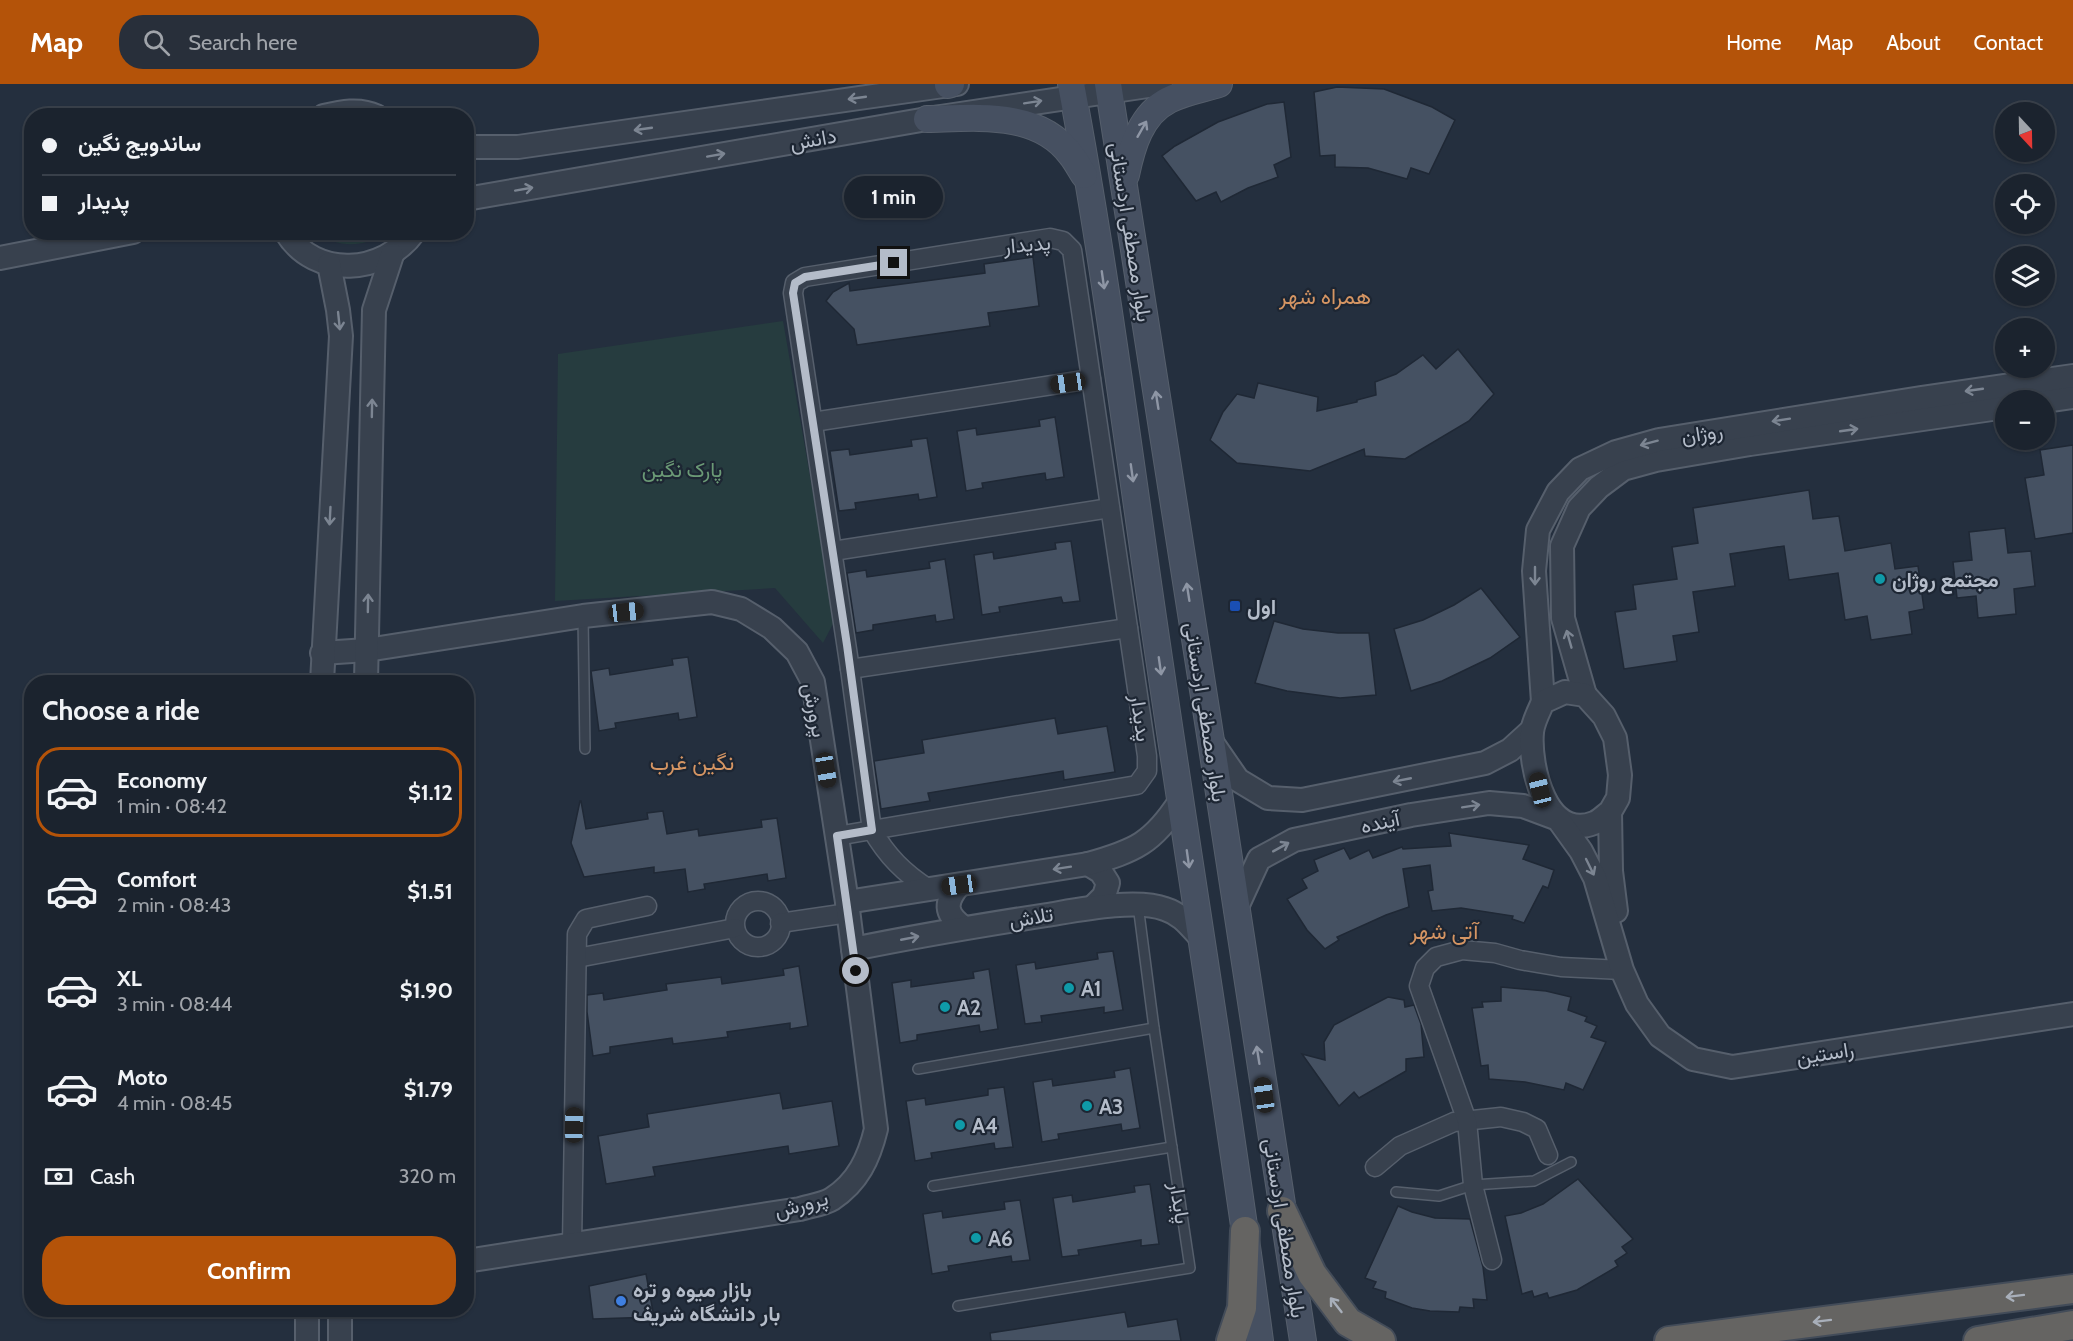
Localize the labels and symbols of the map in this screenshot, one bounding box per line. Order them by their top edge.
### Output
one-way arrow [848,93,867,104]
one-way arrow [1022,96,1042,107]
north arrow [1995,102,2055,162]
one-way arrow [1136,121,1148,138]
street label: دانش [788,123,838,155]
one-way arrow [634,124,654,135]
street label: بلوار مصطفی اردستانی [1103,140,1158,324]
one-way arrow [706,150,726,161]
callout: 1 min [844,176,944,218]
one-way arrow [514,183,533,194]
street label: پدیدار [1001,229,1052,261]
route end [880,249,907,276]
one-way arrow [1098,269,1109,289]
district label: همراه شهر [1278,283,1371,310]
one-way arrow [334,311,345,331]
car [1049,372,1087,394]
one-way arrow [1964,385,1984,396]
one-way arrow [1152,390,1163,410]
one-way arrow [366,399,378,419]
one-way arrow [1771,415,1791,426]
street label: روژان [1679,417,1725,450]
one-way arrow [1839,424,1858,435]
one-way arrow [1640,438,1659,449]
park label: پارک نگین [642,457,722,484]
one-way arrow [1126,462,1137,482]
one-way arrow [325,505,336,525]
one-way arrow [1529,566,1541,586]
place label: مجتمع روژان [1892,567,1999,594]
marker: مجتمع روژان [1873,572,1887,586]
one-way arrow [1182,583,1193,603]
one-way arrow [362,594,374,614]
place label: اول [1247,594,1276,620]
marker: اول [1228,599,1242,613]
car [607,601,645,623]
street label: بلوار مصطفی اردستانی [1178,620,1233,804]
one-way arrow [1563,630,1574,649]
one-way arrow [1155,655,1166,675]
street label: پرورش [796,681,832,740]
street label: پدیدار [1123,692,1157,744]
district label: نگین غرب [650,749,734,776]
car [814,751,838,789]
car [1527,770,1553,810]
one-way arrow [1393,775,1413,786]
one-way arrow [1460,800,1480,811]
street label: آینده [1358,805,1404,838]
one-way arrow [1272,841,1289,853]
one-way arrow [1183,848,1194,868]
one-way arrow [1584,858,1596,876]
one-way arrow [1052,863,1072,874]
car [940,874,978,896]
street label: تلاش [1007,901,1055,933]
district label: آتی شهر [1409,918,1480,945]
one-way arrow [900,932,920,943]
route start [842,957,869,984]
place label: A1 [1081,976,1102,1001]
marker: A1 [1062,981,1076,995]
place label: A2 [957,995,981,1020]
marker: A2 [938,1000,952,1014]
street label: راستین [1794,1036,1856,1071]
one-way arrow [1252,1046,1263,1065]
car [1253,1076,1275,1114]
place label: A3 [1099,1094,1123,1119]
marker: A3 [1080,1099,1094,1113]
car [565,1107,583,1143]
place label: A4 [972,1113,998,1138]
marker: A4 [953,1118,967,1132]
street label: بلوار مصطفی اردستانی [1257,1136,1312,1320]
street label: پایدار [1162,1179,1196,1226]
street label: پرورش [771,1185,831,1225]
place label: A6 [988,1226,1013,1251]
marker: A6 [969,1231,983,1245]
place label: بازار میوه و تره بار دانشگاه شریف [633,1277,780,1327]
one-way arrow [2006,1291,2025,1302]
marker: بازار میوه و تره بار دانشگاه شریف [614,1294,628,1308]
one-way arrow [1329,1298,1342,1314]
one-way arrow [1812,1316,1832,1327]

